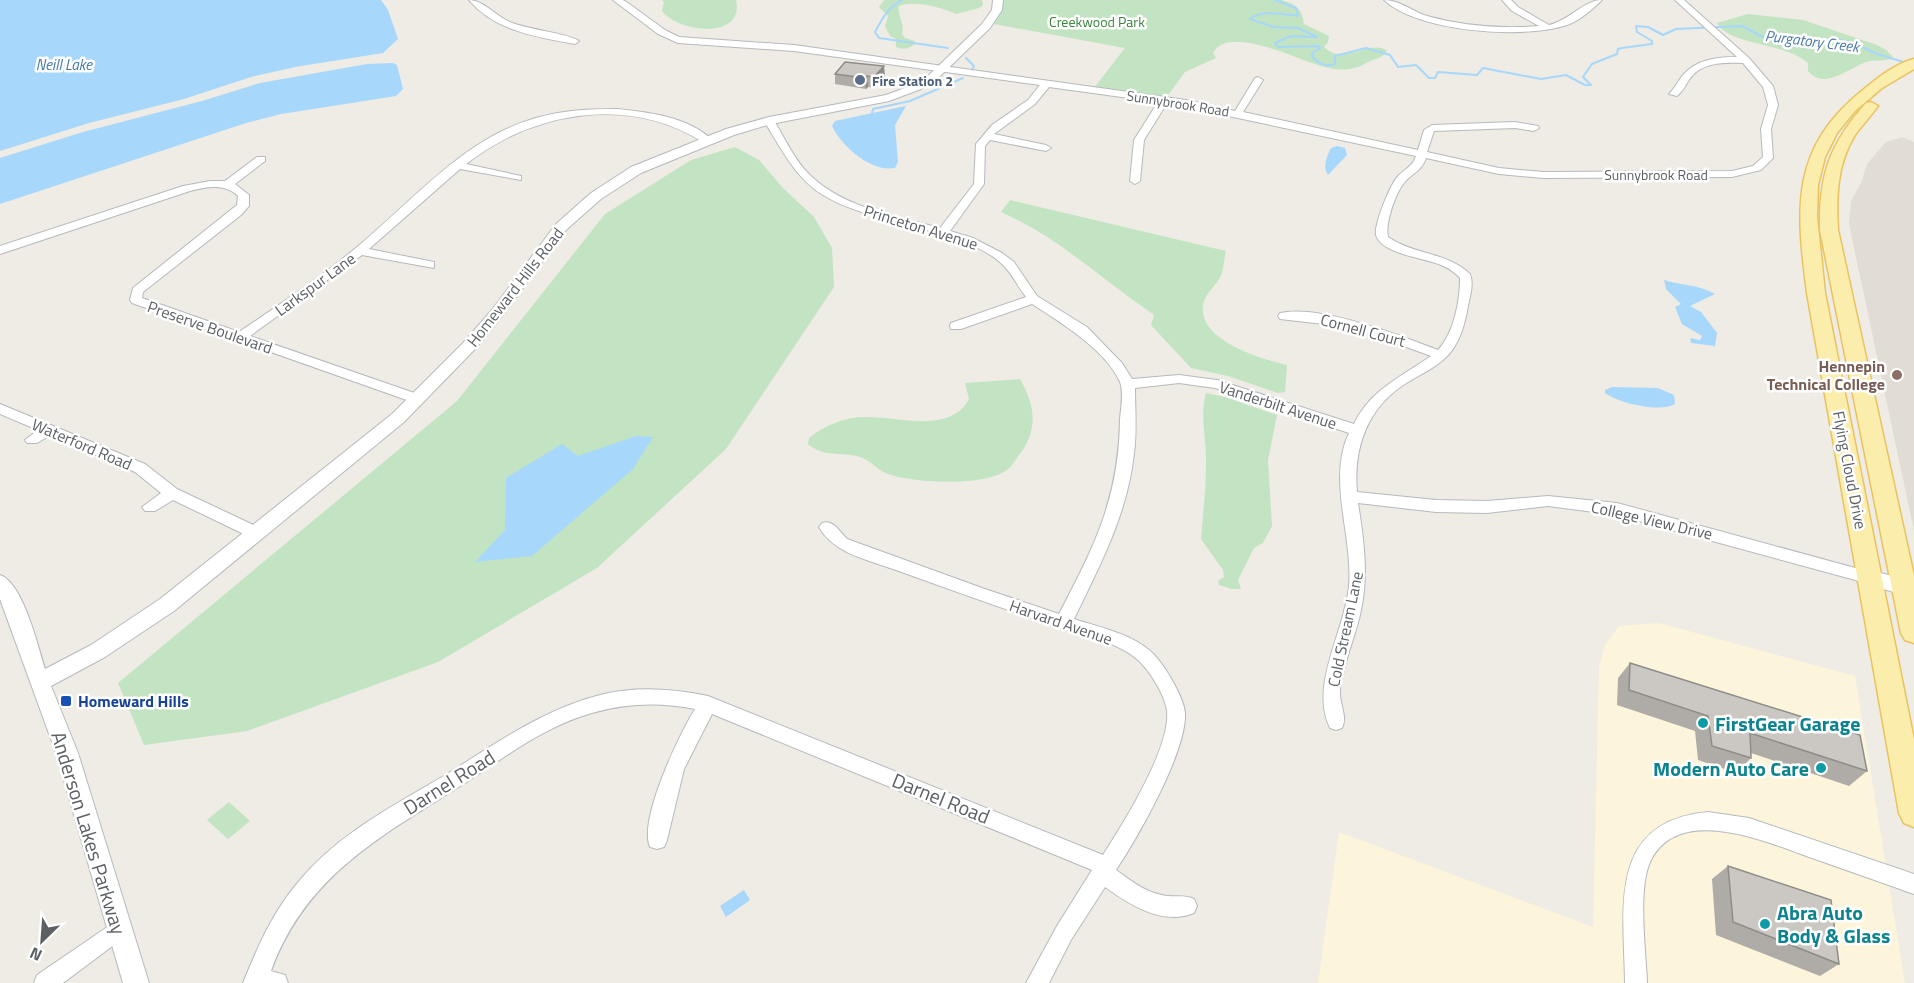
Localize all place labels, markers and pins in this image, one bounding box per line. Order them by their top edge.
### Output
place label: Fire Station 2 [872,70,953,91]
marker: Fire Station 2 [853,73,867,87]
place label: Hennepin Technical College [1767,354,1885,396]
marker: Hennepin Technical College [1890,368,1904,382]
place label: Homeward Hills [78,689,189,713]
marker: Homeward Hills [59,694,73,708]
place label: FirstGear Garage [1715,708,1860,739]
marker: FirstGear Garage [1696,716,1710,730]
place label: Modern Auto Care [1653,753,1809,784]
marker: Modern Auto Care [1814,761,1828,775]
place label: Abra Auto Body & Glass [1777,897,1890,951]
marker: Abra Auto Body & Glass [1758,917,1772,931]

